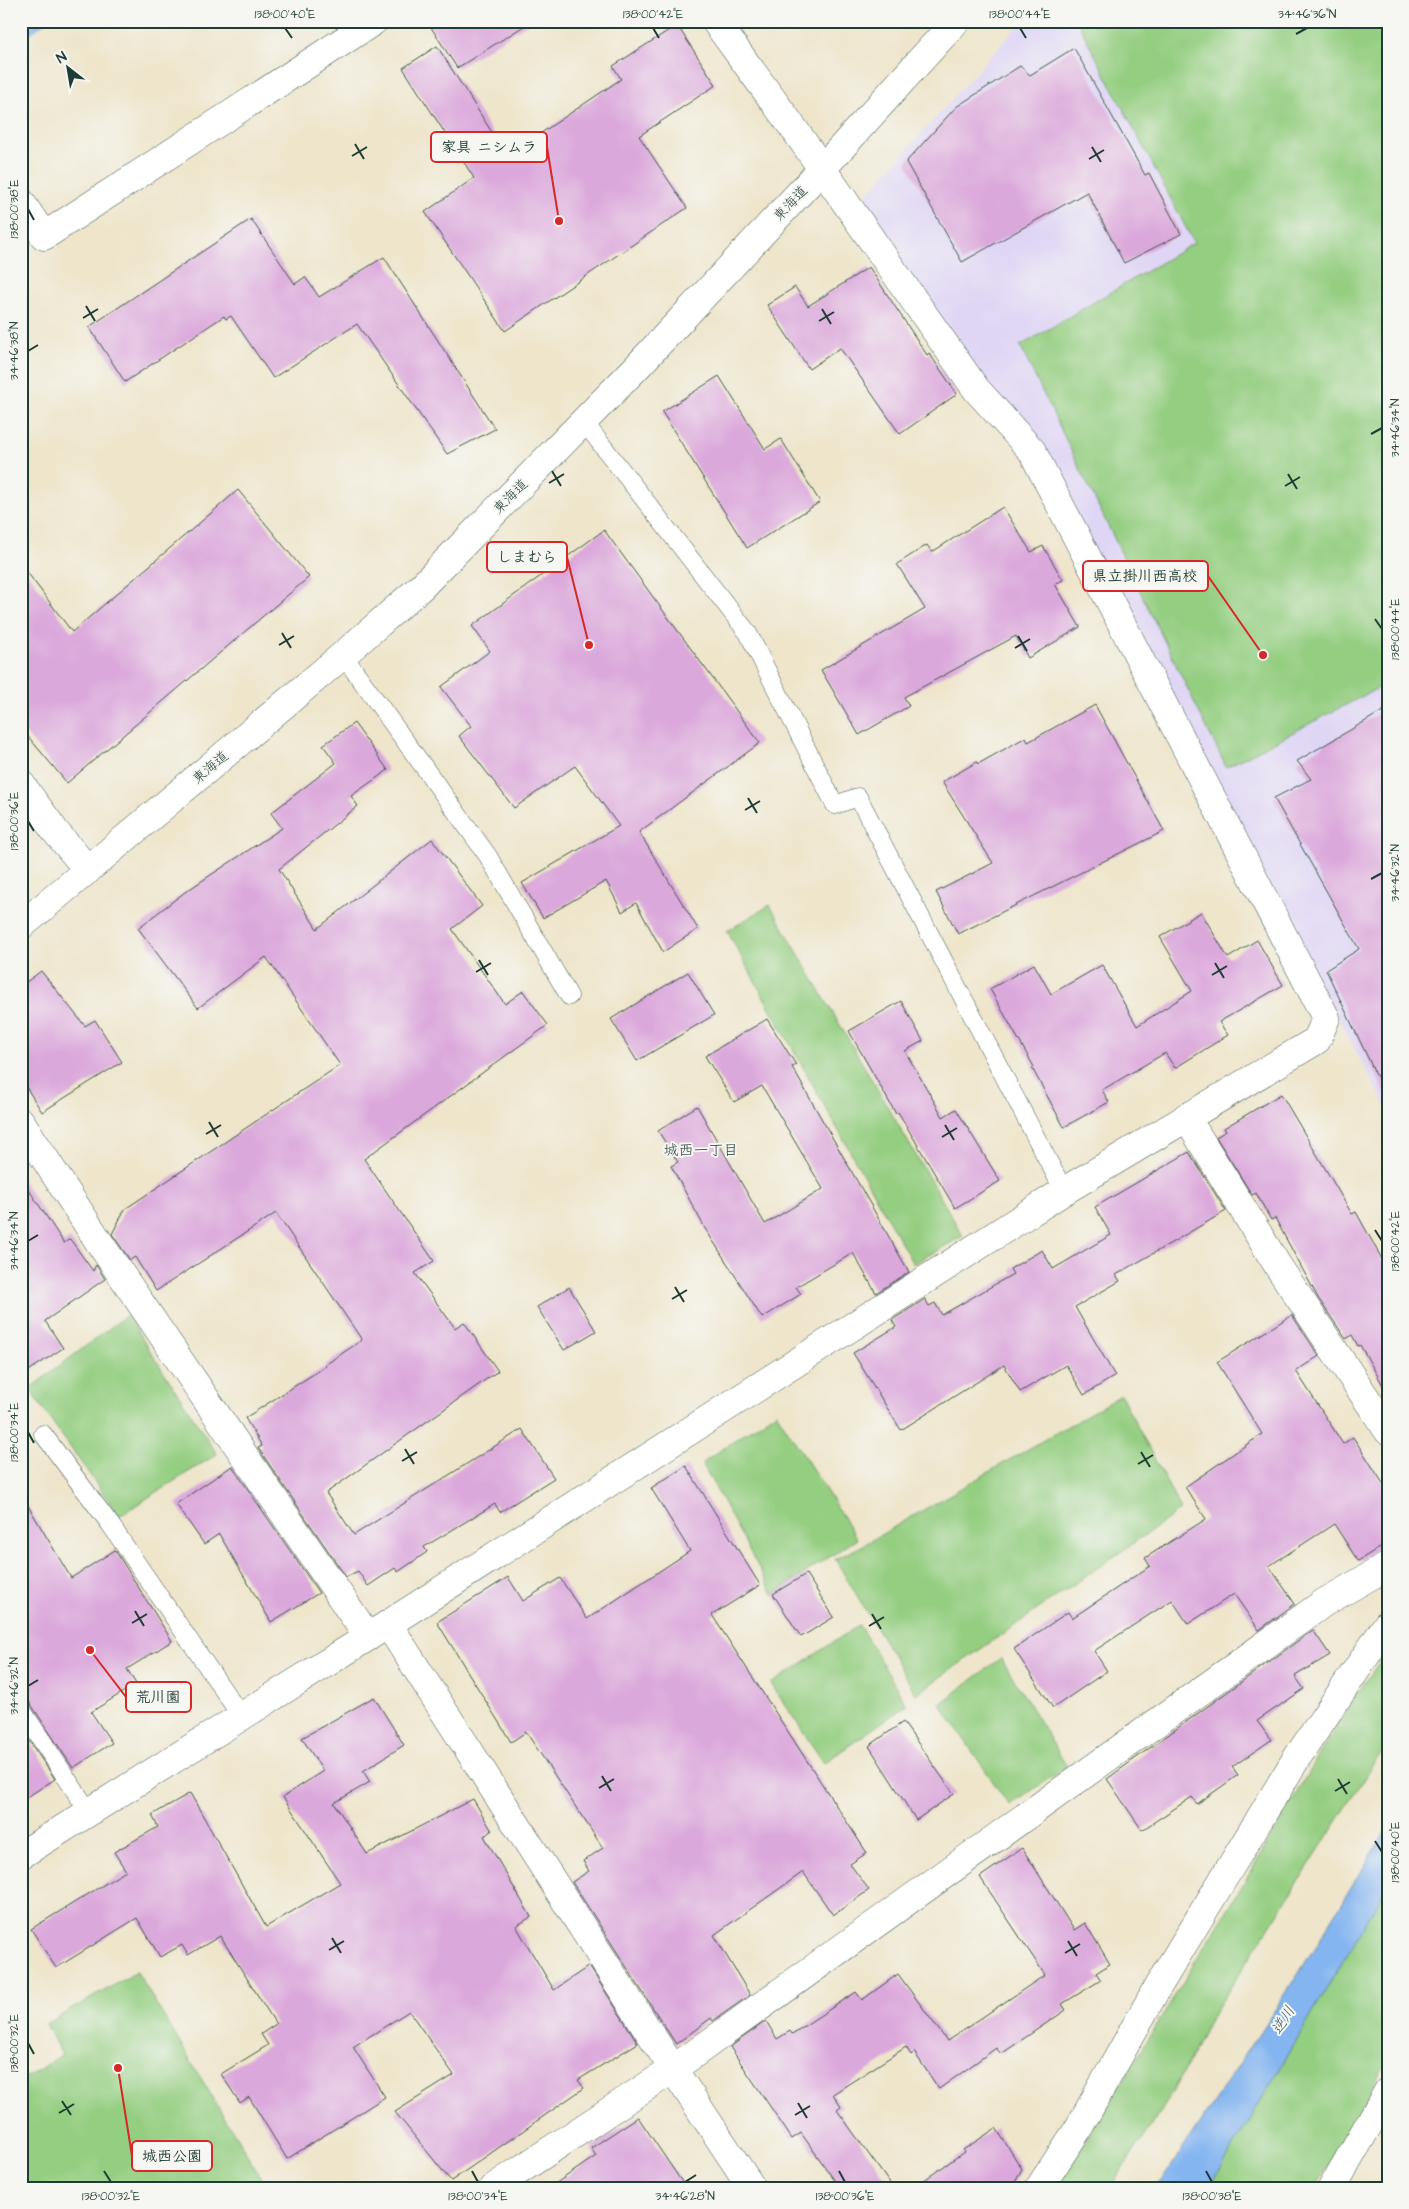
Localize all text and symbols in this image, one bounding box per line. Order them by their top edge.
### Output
text: 138°00'40"E [255,6,315,23]
text: 138°00'42"E [623,6,683,23]
text: 138°00'44"E [989,6,1051,23]
text: 34°46'36"N [1278,6,1337,23]
north arrow [42,42,92,92]
text: N [53,47,71,69]
callout: 家具 ニシムラ [431,132,547,162]
text: 家具 ニシムラ [441,137,537,158]
text: 138°00'38"E [6,180,23,238]
street label: 東海道 [769,182,812,226]
text: 34°46'38"N [6,321,23,380]
text: 34°46'34"N [1387,398,1404,458]
street label: 東海道 [489,475,533,519]
callout: しまむら [487,542,567,572]
text: しまむら [497,547,557,568]
callout: 県立掛川西高校 [1083,561,1208,591]
text: 県立掛川西高校 [1092,566,1198,587]
text: 138°00'44"E [1387,598,1404,660]
street label: 東海道 [188,747,233,789]
text: 138°00'36"E [6,792,23,850]
text: 34°46'32"N [1387,844,1404,902]
district label: 城西一丁目 [663,1140,739,1161]
text: 34°46'34"N [6,1211,23,1271]
text: 138°00'42"E [1387,1211,1404,1271]
text: 138°00'34"E [6,1402,23,1462]
text: 34°46'32"N [6,1657,23,1715]
callout: 荒川園 [126,1682,191,1712]
text: 荒川園 [135,1687,181,1708]
text: 138°00'40"E [1387,1822,1404,1882]
water label: 逆川 [1267,2002,1300,2039]
text: 138°00'32"E [6,2014,23,2072]
callout: 城西公園 [132,2141,212,2171]
text: 城西公園 [142,2146,202,2167]
text: 138°00'32"E [82,2188,140,2205]
text: 138°00'34"E [448,2188,508,2205]
text: 34°46'28"N [655,2188,715,2205]
text: 138°00'36"E [816,2188,874,2205]
text: 138°00'38"E [1183,2188,1241,2205]

